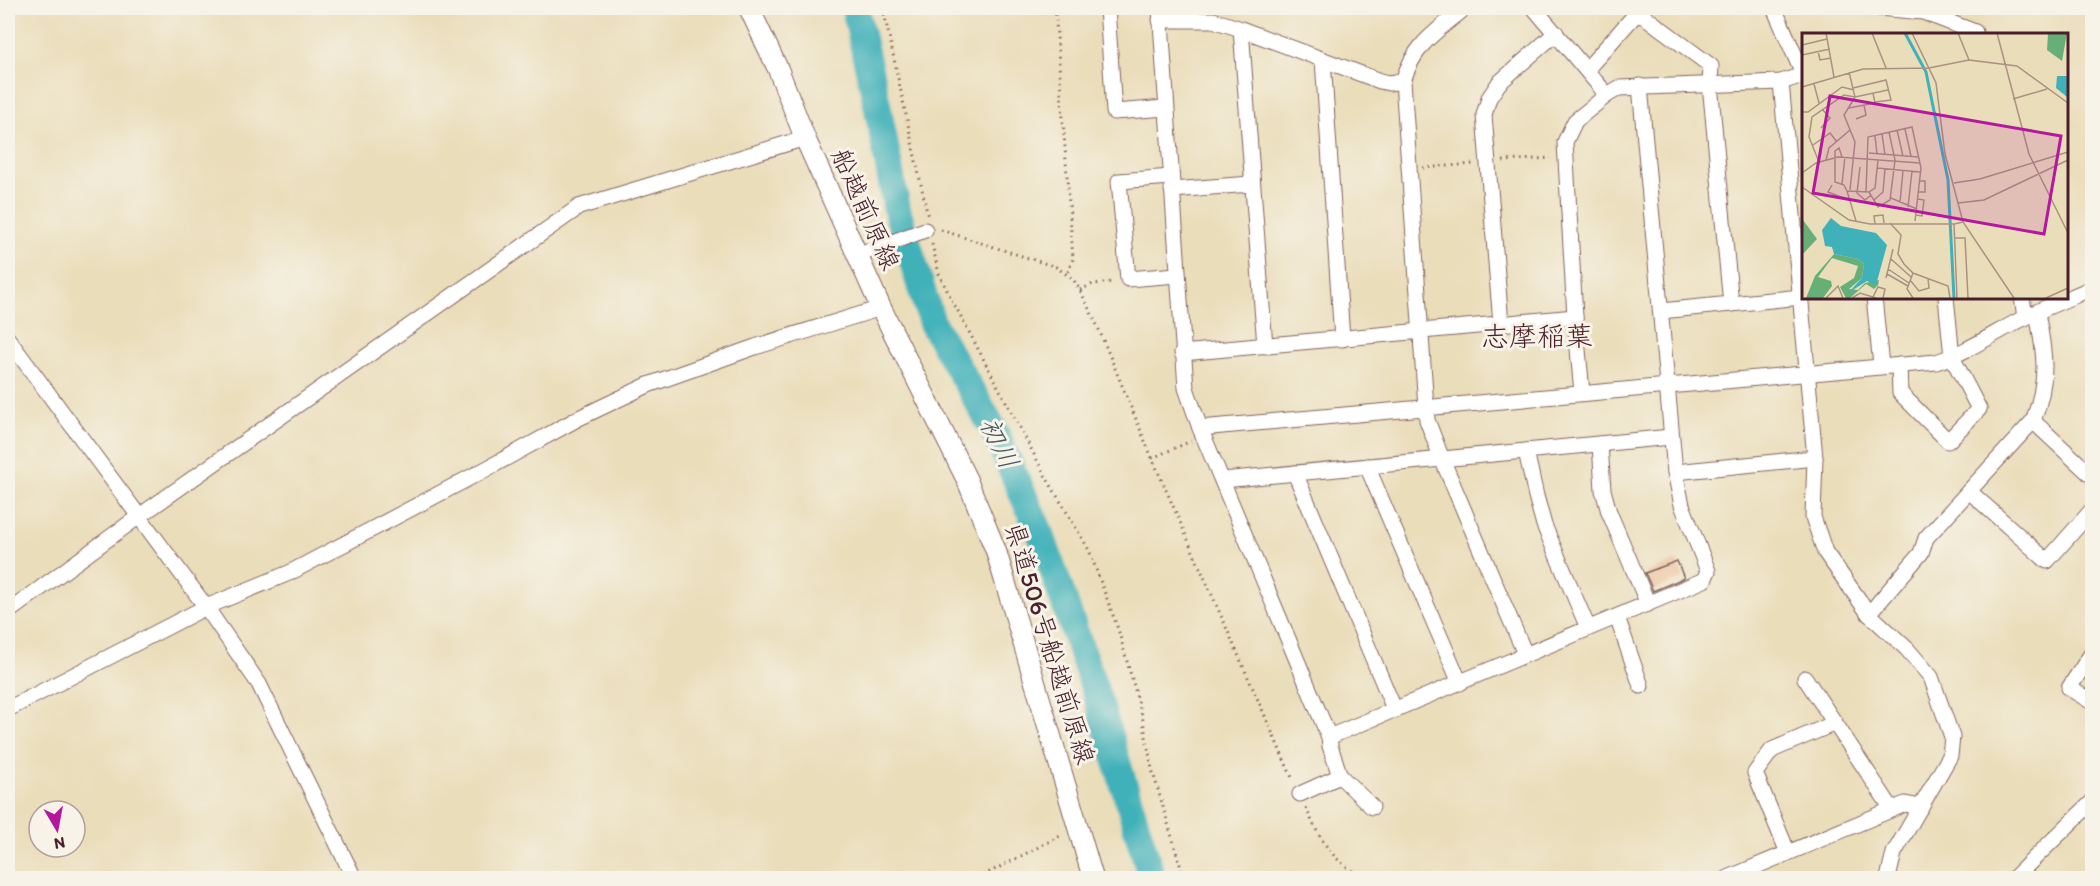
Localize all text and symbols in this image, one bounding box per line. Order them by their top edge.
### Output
inset map [1802,33,2067,298]
street label: 船越前原線 [825,143,907,275]
district label: 志摩稲葉 [1481,319,1593,353]
water label: 初川 [973,411,1026,474]
street label: 県道506号船越前原線 [998,518,1102,768]
north arrow [27,799,87,859]
text: N [53,833,66,854]

